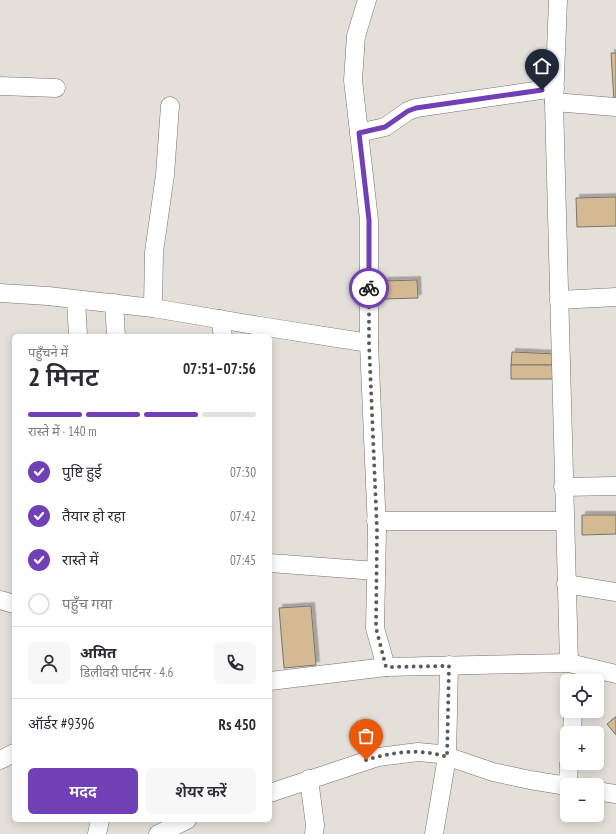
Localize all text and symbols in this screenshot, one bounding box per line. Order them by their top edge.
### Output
pin [525,49,559,90]
icon: home [531,55,553,77]
courier [349,268,389,308]
icon: bike [358,277,380,299]
text: पहुँचने में [28,344,68,361]
text: 07:51–07:56 [183,359,256,378]
text: 2 मिनट [28,360,99,393]
text: रास्ते में · 140 m [28,423,97,440]
icon: check [28,461,50,483]
text: पुष्टि हुई [62,462,102,481]
text: 07:30 [230,464,256,481]
icon: check [28,505,50,527]
text: तैयार हो रहा [62,506,125,525]
text: 07:42 [230,508,256,525]
icon: check [28,549,50,571]
text: रास्ते में [62,550,99,569]
text: 07:45 [230,552,256,569]
text: पहुँच गया [62,594,112,613]
button: person [28,642,70,684]
button: phone [214,642,256,684]
text: अमित [80,643,116,662]
text: डिलीवरी पार्टनर · 4.6 [80,664,173,681]
map controls [560,674,604,822]
button: locate [560,674,604,718]
text: ऑर्डर #9396 [28,714,94,733]
text: Rs 450 [219,715,256,734]
pin [349,719,383,760]
icon: bag [355,725,377,747]
button: + [560,726,604,770]
button: मदद [28,768,138,814]
button: शेयर करें [146,768,256,814]
button: − [560,778,604,822]

